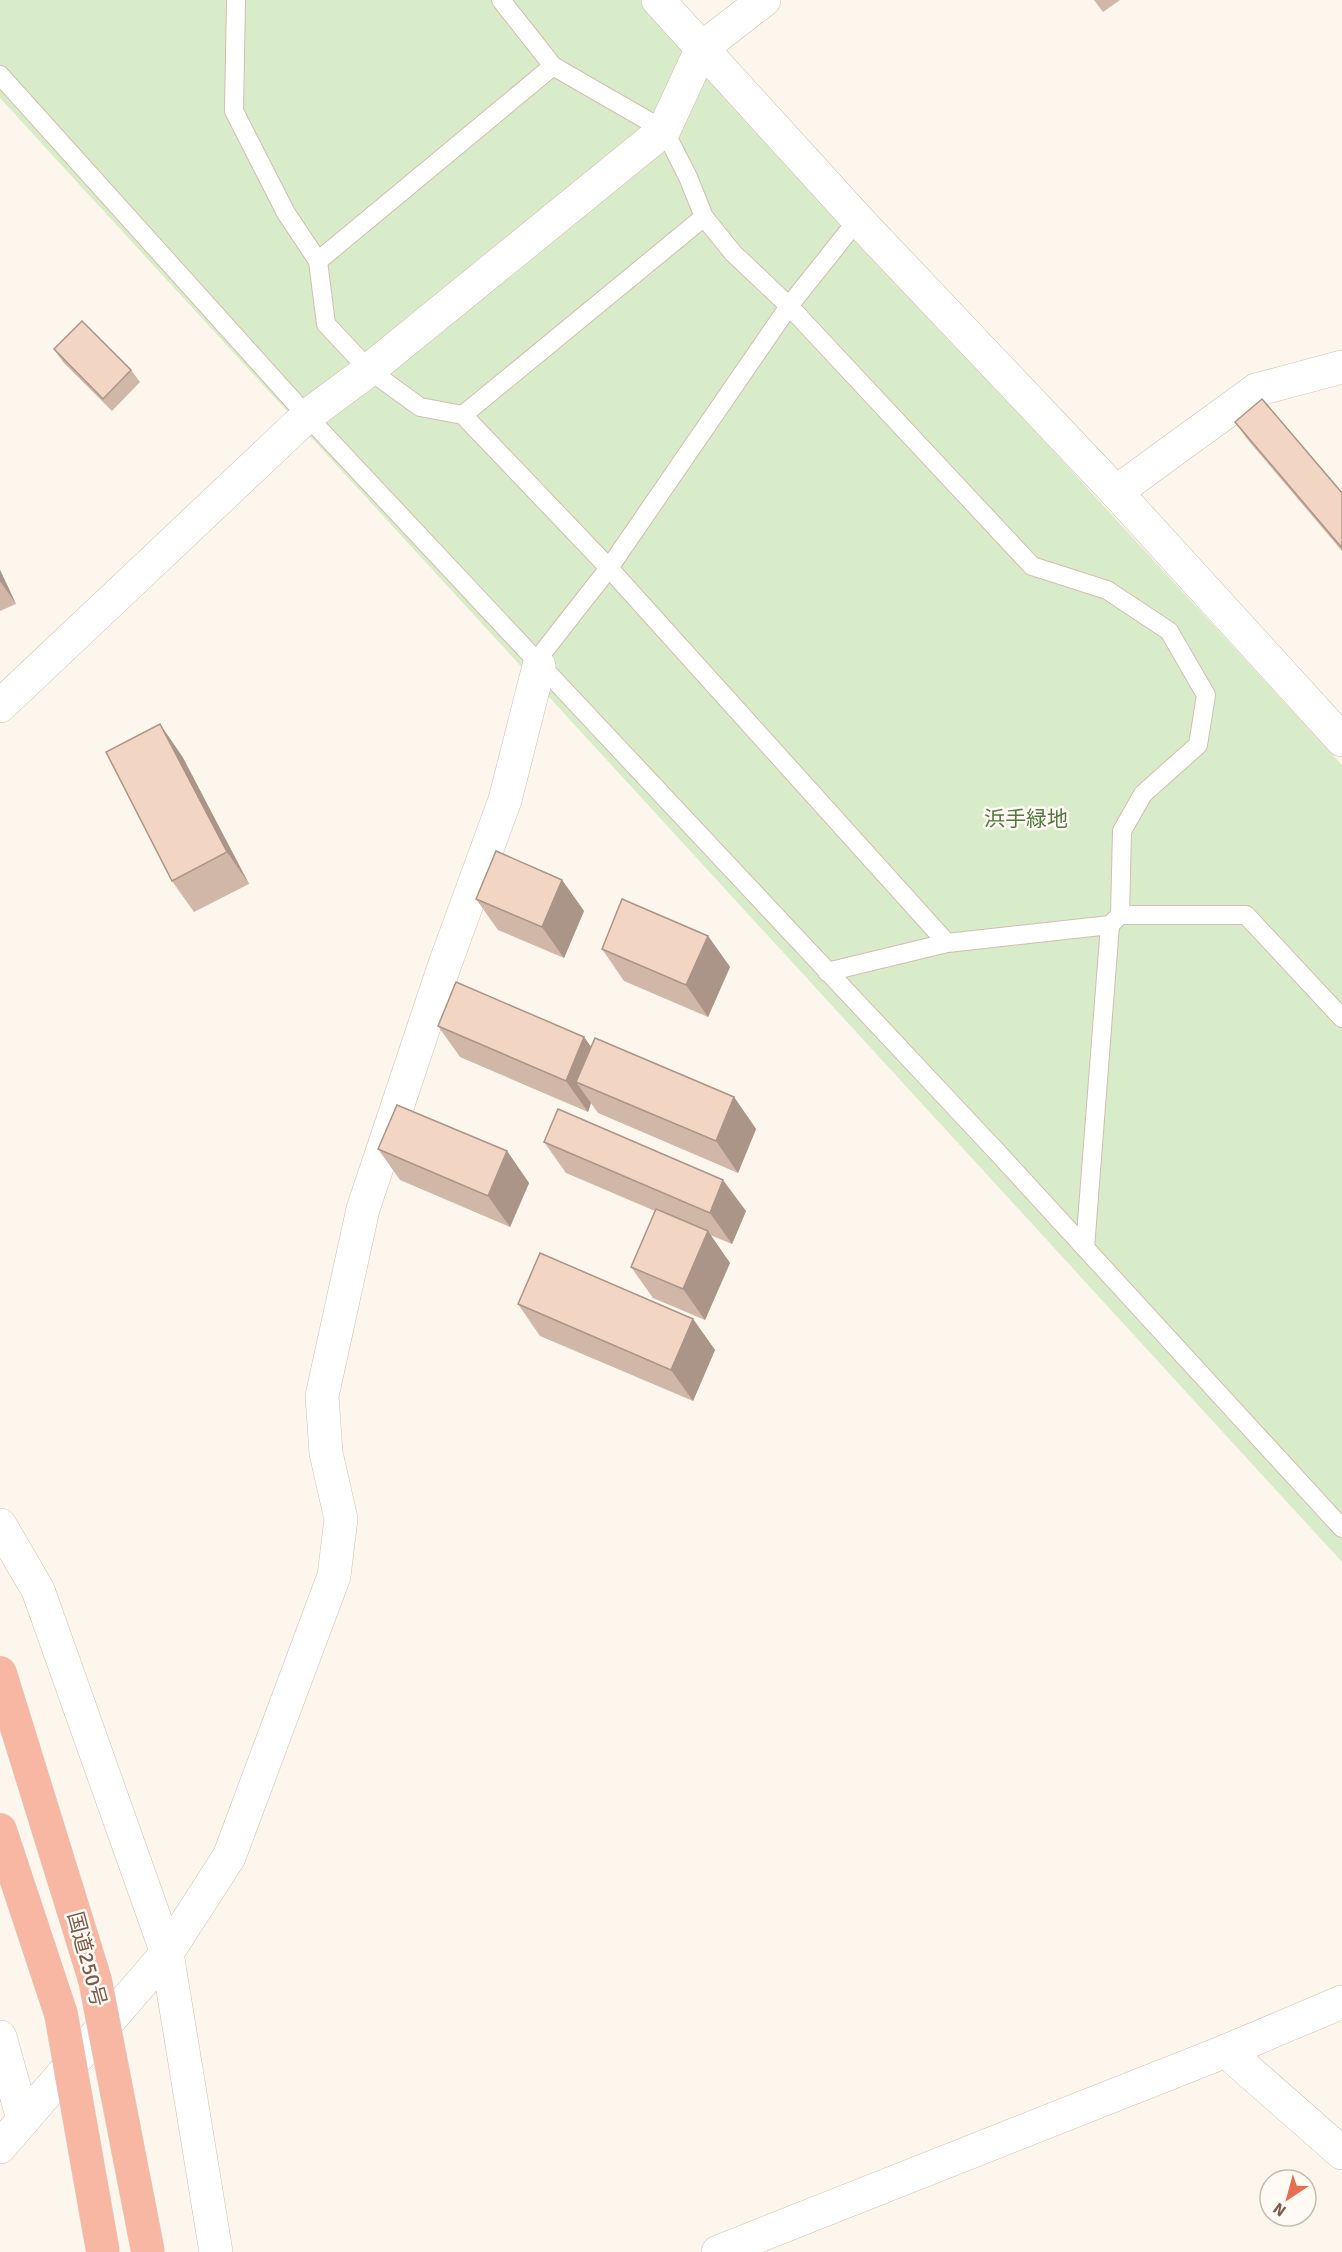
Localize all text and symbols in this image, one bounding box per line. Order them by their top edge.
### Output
park label: 浜手緑地 [984,806,1068,832]
street label: 国道250号 [62,1909,112,2009]
north arrow [1258,2168,1318,2228]
text: N [1269,2198,1290,2221]

